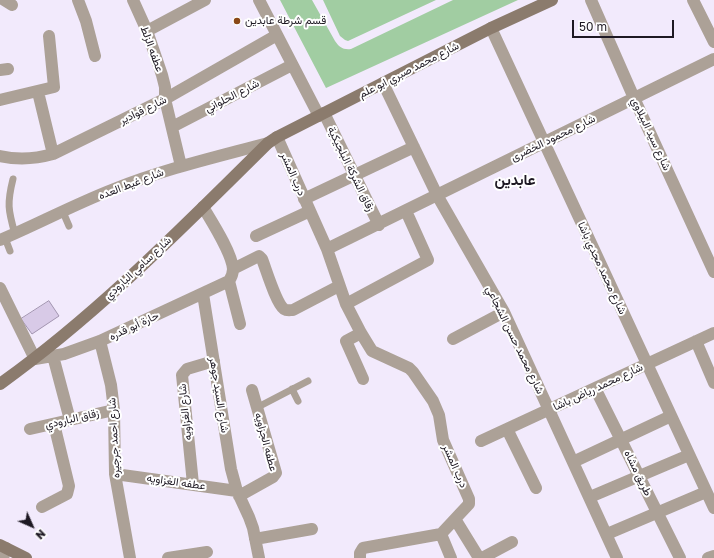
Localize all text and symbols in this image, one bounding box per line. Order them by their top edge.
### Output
scale bar [574,12,676,38]
place label: قسم شرطة عابدين [245,14,326,28]
marker: قسم شرطة عابدين [232,16,242,26]
text: 50 m [579,19,607,34]
street label: عطفه الزلط [138,24,166,74]
street label: شارع محمد صبري ابو علم [357,39,461,101]
street label: شارع الحلواني [203,77,261,115]
street label: شارع قوادير [117,93,169,127]
street label: شارع سيد البيلاوي [628,95,674,173]
street label: شارع محمود الخضرى [509,112,597,164]
street label: زقاق الشركة البلجيكية [325,124,377,214]
street label: درب المشر [278,150,308,198]
street label: شارع غيط العده [97,166,165,202]
district label: عابدين [494,171,536,189]
street label: شارع محمد مجدي باشا [575,220,629,316]
street label: شارع سامي البارودي [102,234,174,302]
street label: شارع محمد حسن الشجاعي [483,284,547,396]
street label: حارة أبو قدره [107,309,161,343]
street label: شارع السيد جوهر [206,356,232,434]
street label: شارع محمد رياض باشا [551,360,645,414]
street label: شارع الغزاويه [175,383,195,441]
street label: شارع احمد جرجيره [105,397,123,479]
street label: زقاق البارودي [44,406,100,432]
street label: عطفه الجزاويه [252,411,280,473]
street label: درب المشر [440,442,470,490]
street label: طريق مشاه [621,448,655,498]
street label: عطفه الغزاويه [146,471,206,493]
north arrow [12,506,52,546]
text: N [33,527,48,542]

